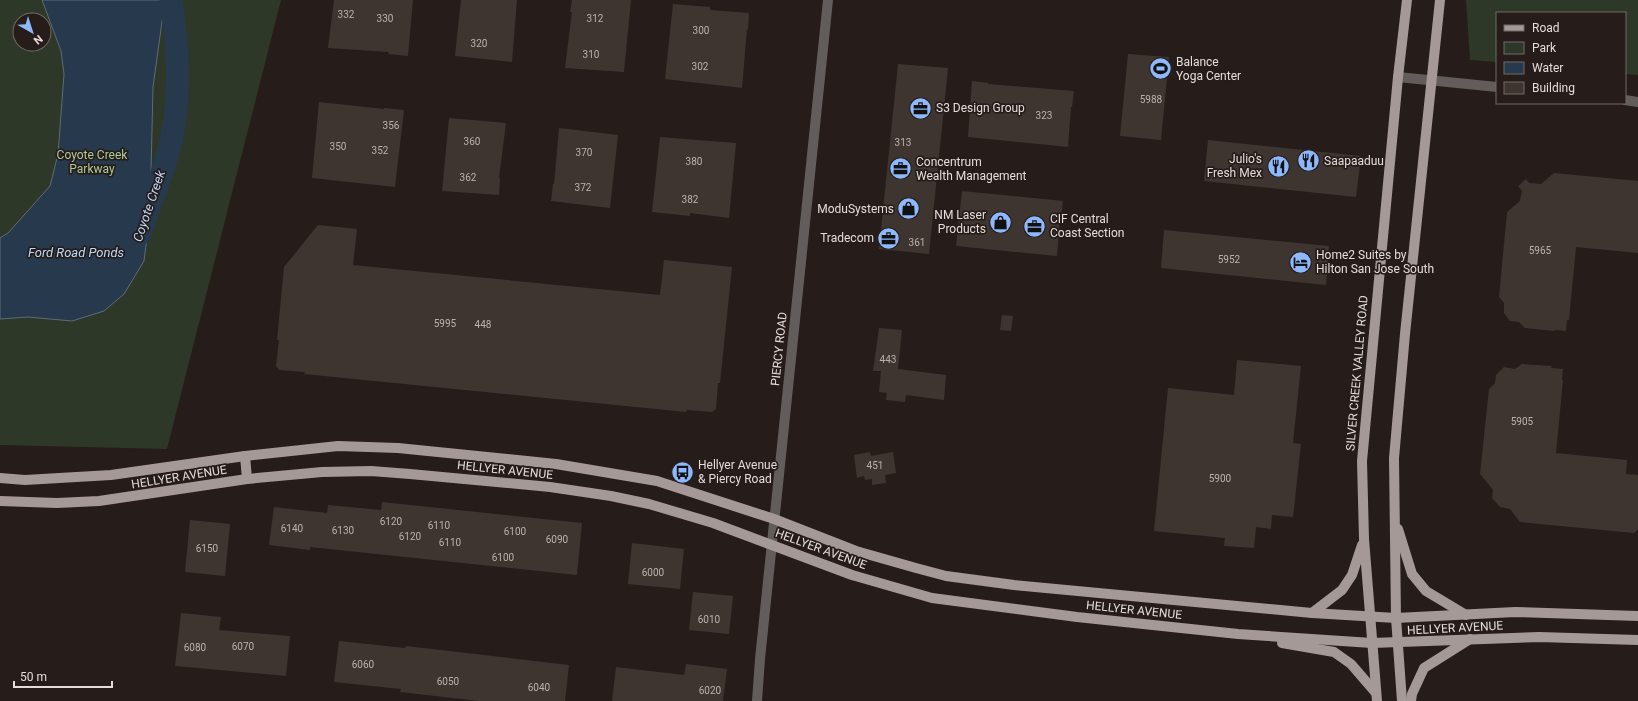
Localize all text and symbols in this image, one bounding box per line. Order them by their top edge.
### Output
house number: 332 [338,9,355,20]
north arrow [12,12,52,52]
legend [1496,12,1626,104]
house number: 330 [377,13,394,24]
house number: 312 [587,13,604,24]
text: Road [1532,21,1560,35]
house number: 300 [693,25,710,36]
text: N [31,32,45,47]
house number: 320 [471,38,488,49]
text: Park [1532,41,1557,55]
house number: 310 [583,49,600,60]
place label: Balance Yoga Center [1176,55,1241,83]
sports icon: Balance Yoga Center [1147,56,1173,82]
house number: 302 [692,61,709,72]
text: Water [1532,61,1563,75]
text: Building [1532,81,1575,95]
house number: 5988 [1140,94,1163,105]
office icon: S3 Design Group [907,95,933,121]
place label: S3 Design Group [936,101,1025,115]
house number: 323 [1036,110,1052,121]
house number: 356 [383,120,400,131]
house number: 360 [464,136,481,147]
house number: 313 [895,137,911,148]
house number: 350 [330,141,347,152]
house number: 352 [372,145,389,156]
house number: 370 [576,147,593,158]
park label: Coyote Creek Parkway [57,148,128,176]
restaurant icon: Saapaaduu [1296,148,1322,174]
place label: Julio's Fresh Mex [1207,152,1262,180]
restaurant icon: Julio's Fresh Mex [1265,153,1291,179]
place label: Saapaaduu [1324,154,1384,168]
place label: Concentrum Wealth Management [916,155,1027,183]
house number: 380 [686,156,703,167]
office icon: Concentrum Wealth Management [888,156,914,182]
water label: Coyote Creek [130,168,168,244]
house number: 362 [460,172,477,183]
house number: 372 [575,182,592,193]
house number: 382 [682,194,699,205]
shop icon: ModuSystems [896,196,922,222]
place label: ModuSystems [817,202,894,216]
place label: NM Laser Products [934,208,986,236]
shop icon: NM Laser Products [988,209,1014,235]
place label: CIF Central Coast Section [1050,212,1124,240]
office icon: CIF Central Coast Section [1021,213,1047,239]
office icon: Tradecom [876,225,902,251]
place label: Tradecom [820,231,874,245]
house number: 361 [909,237,925,248]
water label: Ford Road Ponds [28,245,125,260]
house number: 5965 [1529,245,1552,256]
place label: Home2 Suites by Hilton San Jose South [1316,248,1434,276]
hotel icon: Home2 Suites by Hilton San Jose South [1287,249,1313,275]
house number: 5952 [1218,254,1241,265]
street label: SILVER CREEK VALLEY ROAD [1343,294,1371,451]
street label: PIERCY ROAD [768,311,790,387]
house number: 5995 [434,318,457,329]
house number: 448 [475,319,492,330]
house number: 443 [880,354,896,365]
house number: 5905 [1511,416,1534,427]
street label: HELLYER AVENUE [456,458,554,482]
place label: Hellyer Avenue & Piercy Road [698,458,777,486]
bus stop icon: Hellyer Avenue & Piercy Road [670,459,696,485]
house number: 451 [867,460,883,471]
street label: HELLYER AVENUE [130,463,228,491]
house number: 5900 [1209,473,1232,484]
house number: 6120 [380,516,403,527]
house number: 6110 [428,520,451,531]
house number: 6140 [281,523,304,534]
house number: 6130 [332,525,355,536]
house number: 6100 [504,526,527,537]
street label: HELLYER AVENUE [773,526,869,572]
house number: 6120 [399,531,422,542]
house number: 6090 [546,534,569,545]
house number: 6110 [439,537,462,548]
house number: 6150 [196,543,219,554]
house number: 6100 [492,552,515,563]
house number: 6000 [642,567,665,578]
street label: HELLYER AVENUE [1085,598,1183,622]
house number: 6010 [698,614,721,625]
street label: HELLYER AVENUE [1407,618,1504,638]
house number: 6070 [232,641,255,652]
house number: 6080 [184,642,207,653]
house number: 6060 [352,659,375,670]
scale bar [14,663,112,689]
text: 50 m [20,670,47,684]
house number: 6050 [437,676,460,687]
house number: 6040 [528,682,551,693]
house number: 6020 [699,685,722,696]

